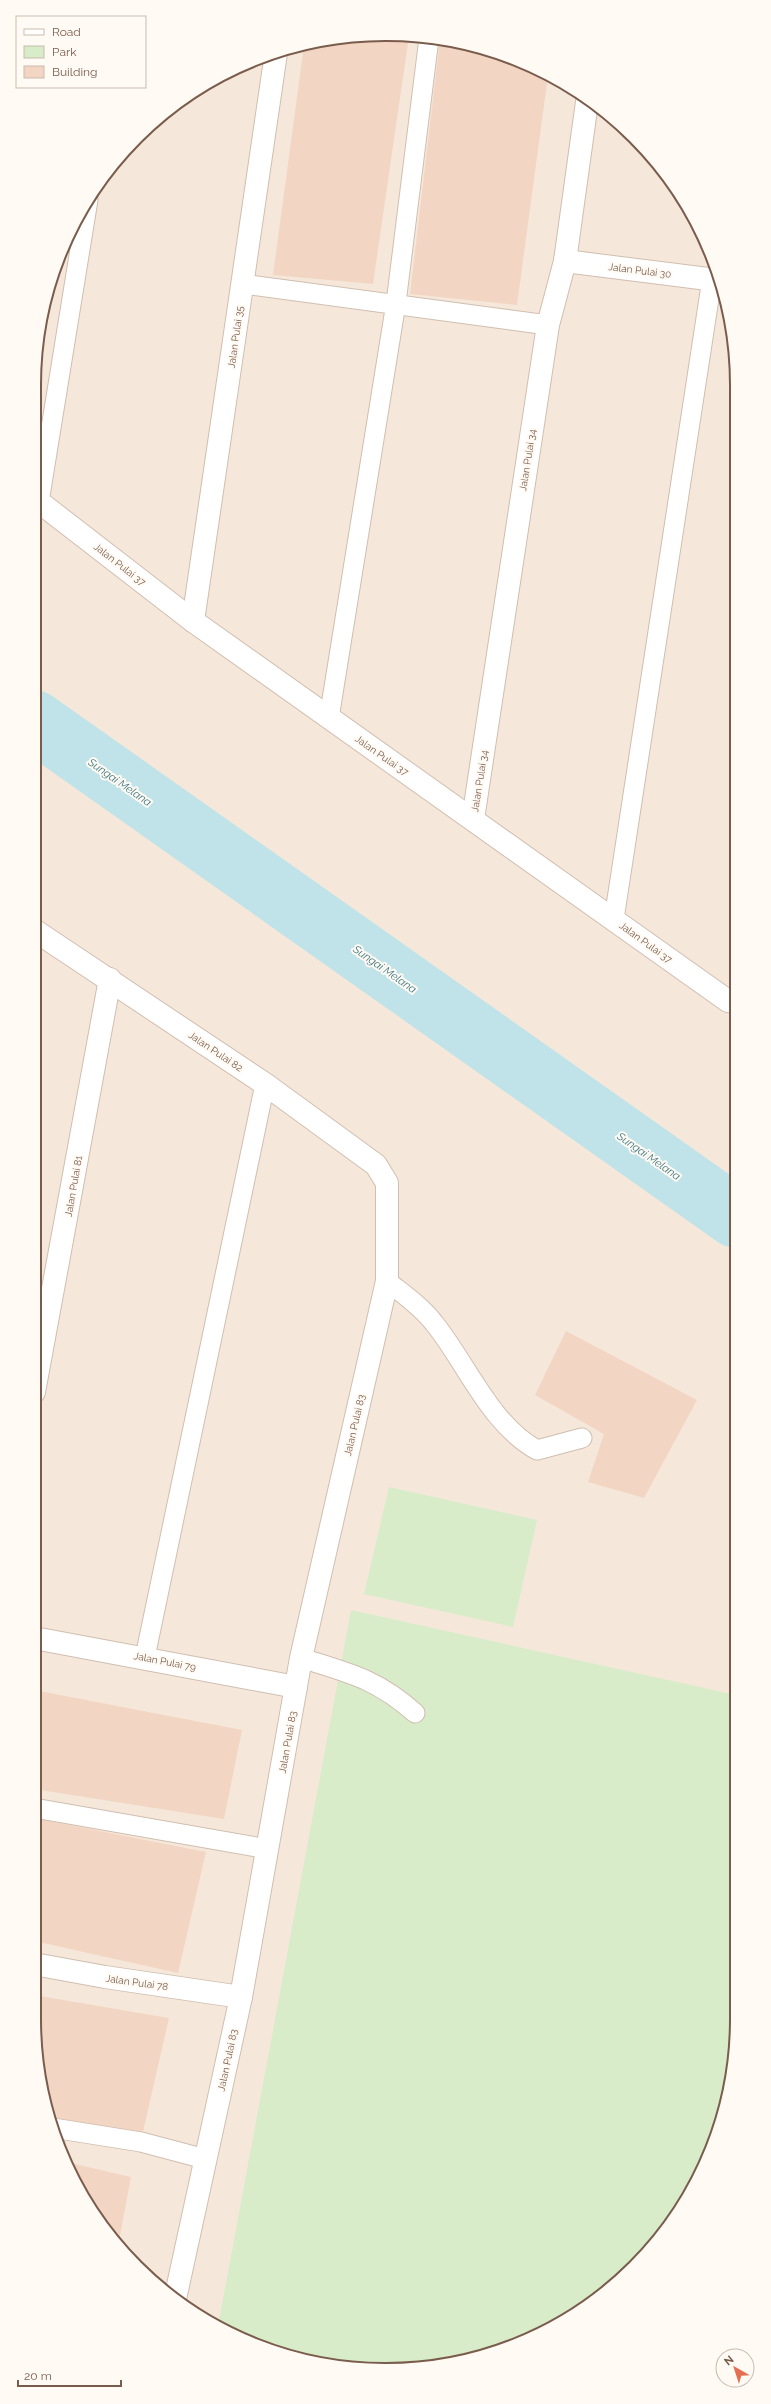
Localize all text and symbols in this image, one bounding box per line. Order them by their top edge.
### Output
legend [16,16,146,88]
text: Road [52,25,81,39]
text: Park [52,45,77,59]
text: Building [52,65,98,79]
street label: Jalan Pulai 30 [608,261,672,280]
street label: Jalan Pulai 35 [226,305,245,369]
street label: Jalan Pulai 34 [517,428,538,492]
street label: Jalan Pulai 37 [92,541,148,588]
street label: Jalan Pulai 37 [353,733,411,778]
street label: Jalan Pulai 34 [469,749,490,813]
water label: Sungai Melana [85,755,154,809]
street label: Jalan Pulai 37 [617,920,675,966]
water label: Sungai Melana [350,942,419,996]
street label: Jalan Pulai 82 [187,1029,245,1074]
water label: Sungai Melana [614,1129,683,1183]
street label: Jalan Pulai 81 [63,1154,84,1218]
street label: Jalan Pulai 83 [342,1393,367,1457]
street label: Jalan Pulai 79 [133,1650,197,1673]
street label: Jalan Pulai 83 [277,1710,298,1774]
street label: Jalan Pulai 78 [105,1973,169,1992]
street label: Jalan Pulai 83 [216,2028,239,2092]
north arrow [715,2348,755,2388]
text: N [722,2353,736,2368]
scale bar [18,2362,121,2388]
text: 20 m [24,2369,52,2383]

